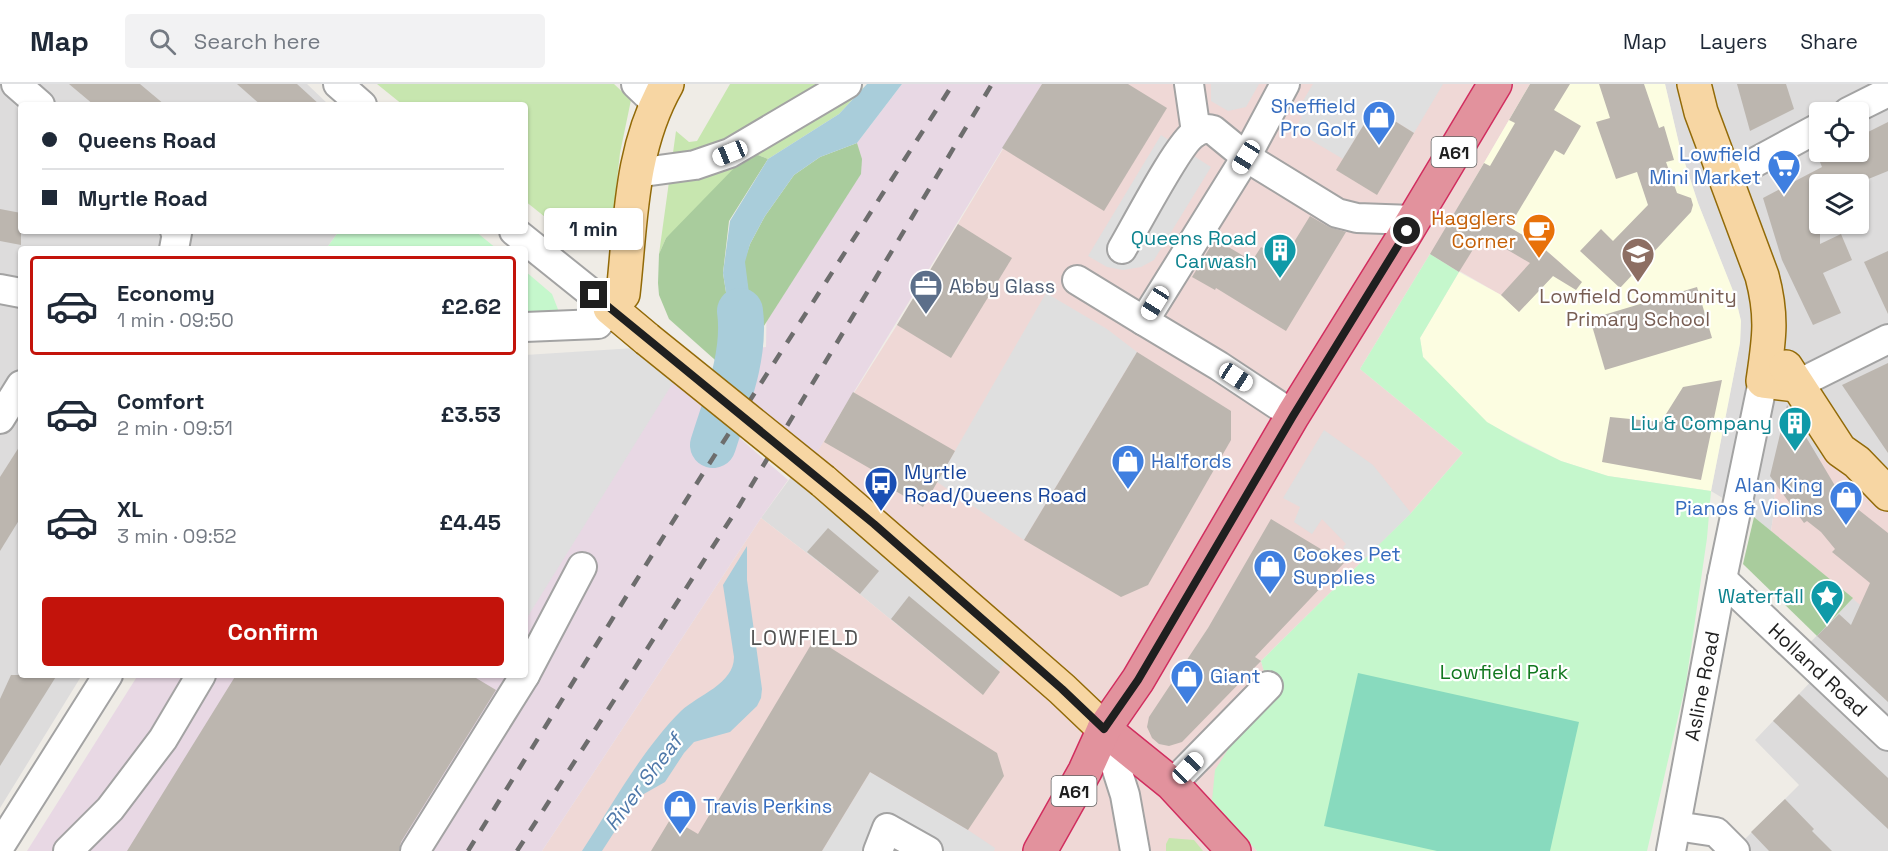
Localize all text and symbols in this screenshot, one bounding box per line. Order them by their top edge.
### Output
search box [125,14,545,68]
text: Map [30,23,89,59]
icon: search [146,25,179,58]
text: Search here [194,27,321,55]
text: Map [1623,28,1667,55]
text: Layers [1700,28,1767,55]
text: Share [1800,28,1858,55]
place label: Sheffield Pro Golf [1271,93,1356,142]
shop icon: Sheffield Pro Golf [1361,99,1397,146]
map controls [1809,102,1869,234]
button: locate [1809,102,1869,162]
text: Queens Road [78,126,216,154]
car [1229,137,1263,177]
road number: A61 [1432,137,1476,167]
car [710,138,750,168]
place label: Lowfield Mini Market [1649,141,1761,190]
supermarket icon: Lowfield Mini Market [1766,148,1802,195]
button: layers [1809,174,1869,234]
text: Myrtle Road [78,184,208,212]
place label: Hagglers Corner [1431,205,1516,254]
callout: 1 min [544,208,644,250]
cafe icon: Hagglers Corner [1521,212,1557,259]
text: 1 min [569,216,618,242]
route start [1393,217,1420,244]
place label: Queens Road Carwash [1131,225,1257,274]
building icon: Queens Road Carwash [1262,232,1298,279]
school or university icon: Lowfield Community Primary School [1620,236,1656,283]
office icon: Abby Glass [908,268,944,315]
place label: Abby Glass [949,273,1055,299]
icon: car [45,279,99,333]
text: Economy [117,279,215,307]
route end [580,281,607,308]
car [1138,283,1172,323]
place label: Lowfield Community Primary School [1539,283,1737,332]
text: £2.62 [441,292,501,320]
text: 1 min · 09:50 [117,307,234,333]
car [1216,360,1256,394]
icon: car [45,387,99,441]
text: Comfort [117,387,205,415]
text: £3.53 [440,400,501,428]
building icon: Liu & Company [1777,405,1813,452]
place label: Liu & Company [1630,410,1772,436]
text: 2 min · 09:51 [117,415,233,441]
shop icon: Halfords [1110,443,1146,490]
place label: Halfords [1151,448,1232,474]
place label: Myrtle Road/Queens Road [904,459,1087,508]
bus stop icon: Myrtle Road/Queens Road [863,465,899,512]
place label: Alan King Pianos & Violins [1675,472,1823,521]
shop icon: Alan King Pianos & Violins [1828,479,1864,526]
icon: car [45,495,99,549]
text: XL [117,495,143,523]
text: £4.45 [439,508,501,536]
text: 3 min · 09:52 [117,523,237,549]
place label: Cookes Pet Supplies [1293,541,1401,590]
shop icon: Cookes Pet Supplies [1252,548,1288,595]
place icon: Waterfall [1809,578,1845,625]
place label: Waterfall [1718,583,1804,609]
button: Confirm [42,597,504,666]
street label: Holland Road [1763,617,1873,723]
district label: LOWFIELD [751,624,860,651]
street label: Asline Road [1679,629,1725,743]
shop icon: Giant [1169,658,1205,705]
park label: Lowfield Park [1440,659,1569,685]
place label: Giant [1210,663,1261,689]
water label: River Sheaf [598,726,690,836]
car [1169,749,1207,787]
road number: A61 [1052,776,1096,806]
shop icon: Travis Perkins [662,788,698,835]
place label: Travis Perkins [703,793,832,819]

